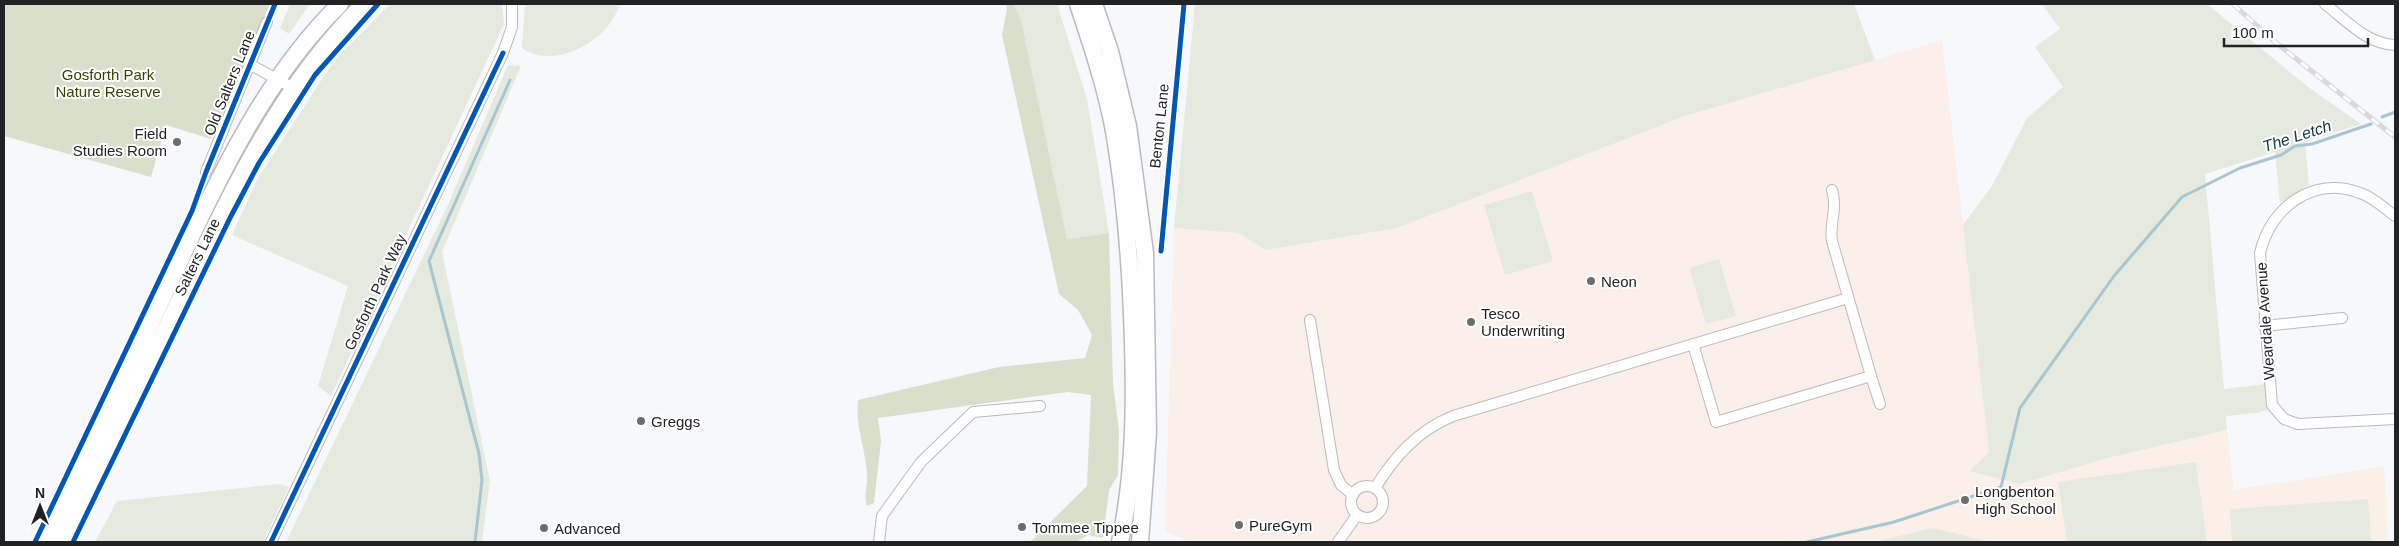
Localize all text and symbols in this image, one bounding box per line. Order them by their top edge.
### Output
scale bar [2224,15,2368,47]
text: 100 m [2232,24,2274,41]
street label: Old Salters Lane [200,28,258,138]
park label: Gosforth Park Nature Reserve [55,66,161,100]
street label: Benton Lane [1146,83,1172,169]
water label: The Letch [2261,117,2334,155]
place label: Field Studies Room [73,125,167,159]
marker: Field Studies Room [171,136,183,148]
street label: Salters Lane [171,215,223,299]
street label: Gosforth Park Way [341,231,410,353]
street label: Weardale Avenue [2252,262,2278,380]
place label: Neon [1601,273,1637,290]
marker: Neon [1585,275,1597,287]
place label: Tesco Underwriting [1481,305,1565,339]
marker: Tesco Underwriting [1465,316,1477,328]
place label: Greggs [651,413,700,430]
marker: Greggs [635,415,647,427]
north arrow [15,481,65,531]
place label: Longbenton High School [1975,483,2056,517]
text: N [35,485,45,501]
marker: Longbenton High School [1959,494,1971,506]
place label: PureGym [1249,517,1312,534]
place label: Tommee Tippee [1032,519,1139,536]
marker: PureGym [1233,519,1245,531]
place label: Advanced [554,520,621,537]
marker: Tommee Tippee [1016,521,1028,533]
marker: Advanced [538,522,550,534]

